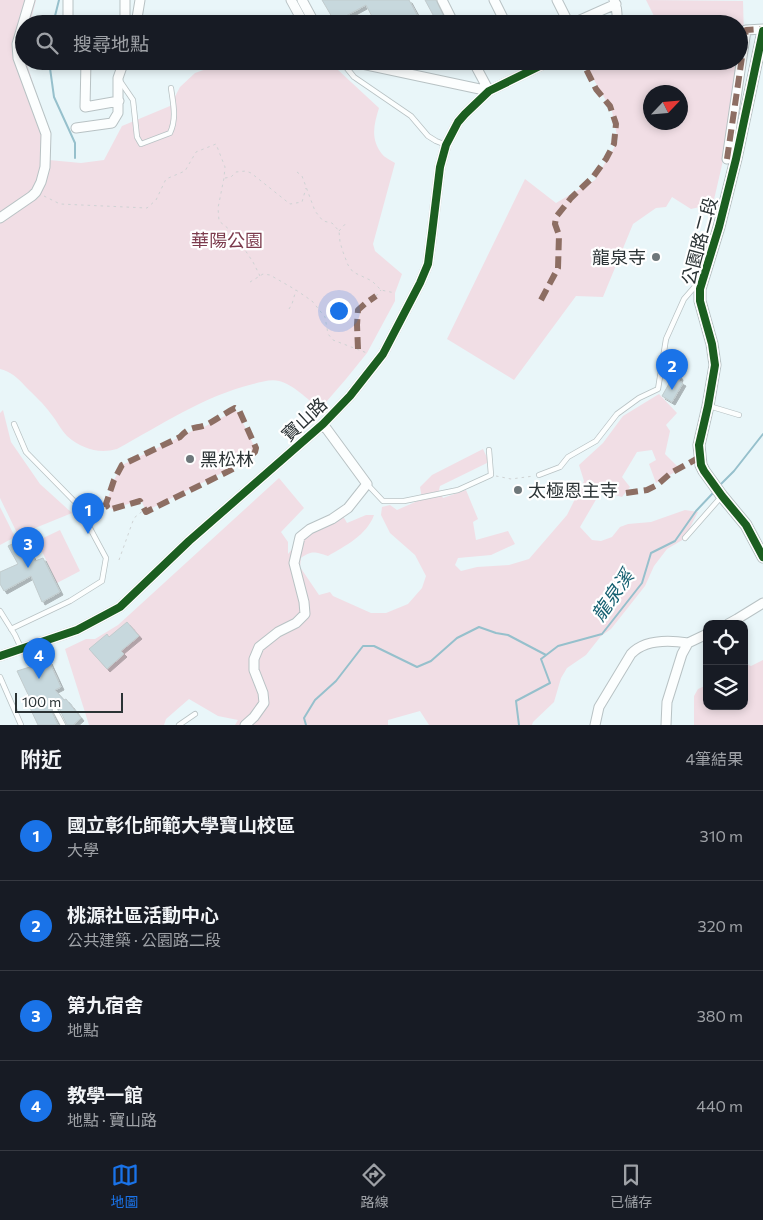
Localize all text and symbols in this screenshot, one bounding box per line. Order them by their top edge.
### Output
search box [15,15,748,70]
icon: search [33,29,61,57]
text: 搜尋地點 [73,32,149,55]
north arrow [643,85,688,130]
street label: 公園路二段 [677,195,721,287]
park label: 華陽公園 [191,229,263,251]
place label: 龍泉寺 [592,246,646,268]
marker: 龍泉寺 [650,251,662,263]
your location [326,298,352,324]
pin: 2 [656,349,688,390]
street label: 寶山路 [277,393,331,445]
place label: 黑松林 [200,448,254,470]
marker: 黑松林 [184,453,196,465]
place label: 太極恩主寺 [528,479,618,501]
marker: 太極恩主寺 [512,484,524,496]
pin: 1 [72,493,104,534]
pin: 3 [12,527,44,568]
water label: 龍泉溪 [586,563,639,625]
map controls [703,620,748,710]
button: locate [703,620,748,665]
pin: 4 [23,638,55,679]
button: layers [703,665,748,710]
scale bar [15,690,122,713]
text: 100 m [22,693,61,710]
text: 附近 [20,746,62,771]
text: 4筆結果 [685,749,743,768]
text: 國立彰化師範大學寶山校區 [67,813,295,836]
text: 1 [32,826,40,845]
text: 310 m [700,826,743,845]
text: 大學 [67,840,99,859]
text: 桃源社區活動中心 [67,903,219,926]
text: 2 [31,916,41,935]
text: 320 m [698,916,743,935]
text: 公共建築 · 公園路二段 [67,930,221,949]
text: 第九宿舍 [67,993,143,1016]
text: 3 [31,1006,41,1025]
text: 380 m [697,1006,743,1025]
text: 地點 [67,1020,99,1039]
text: 教學一館 [67,1083,143,1106]
text: 4 [31,1096,41,1115]
text: 440 m [696,1096,743,1115]
text: 地點 · 寶山路 [67,1110,157,1129]
tab: 地圖 [111,1161,139,1211]
tab: 路線 [360,1161,388,1211]
tab: 已儲存 [610,1161,652,1211]

